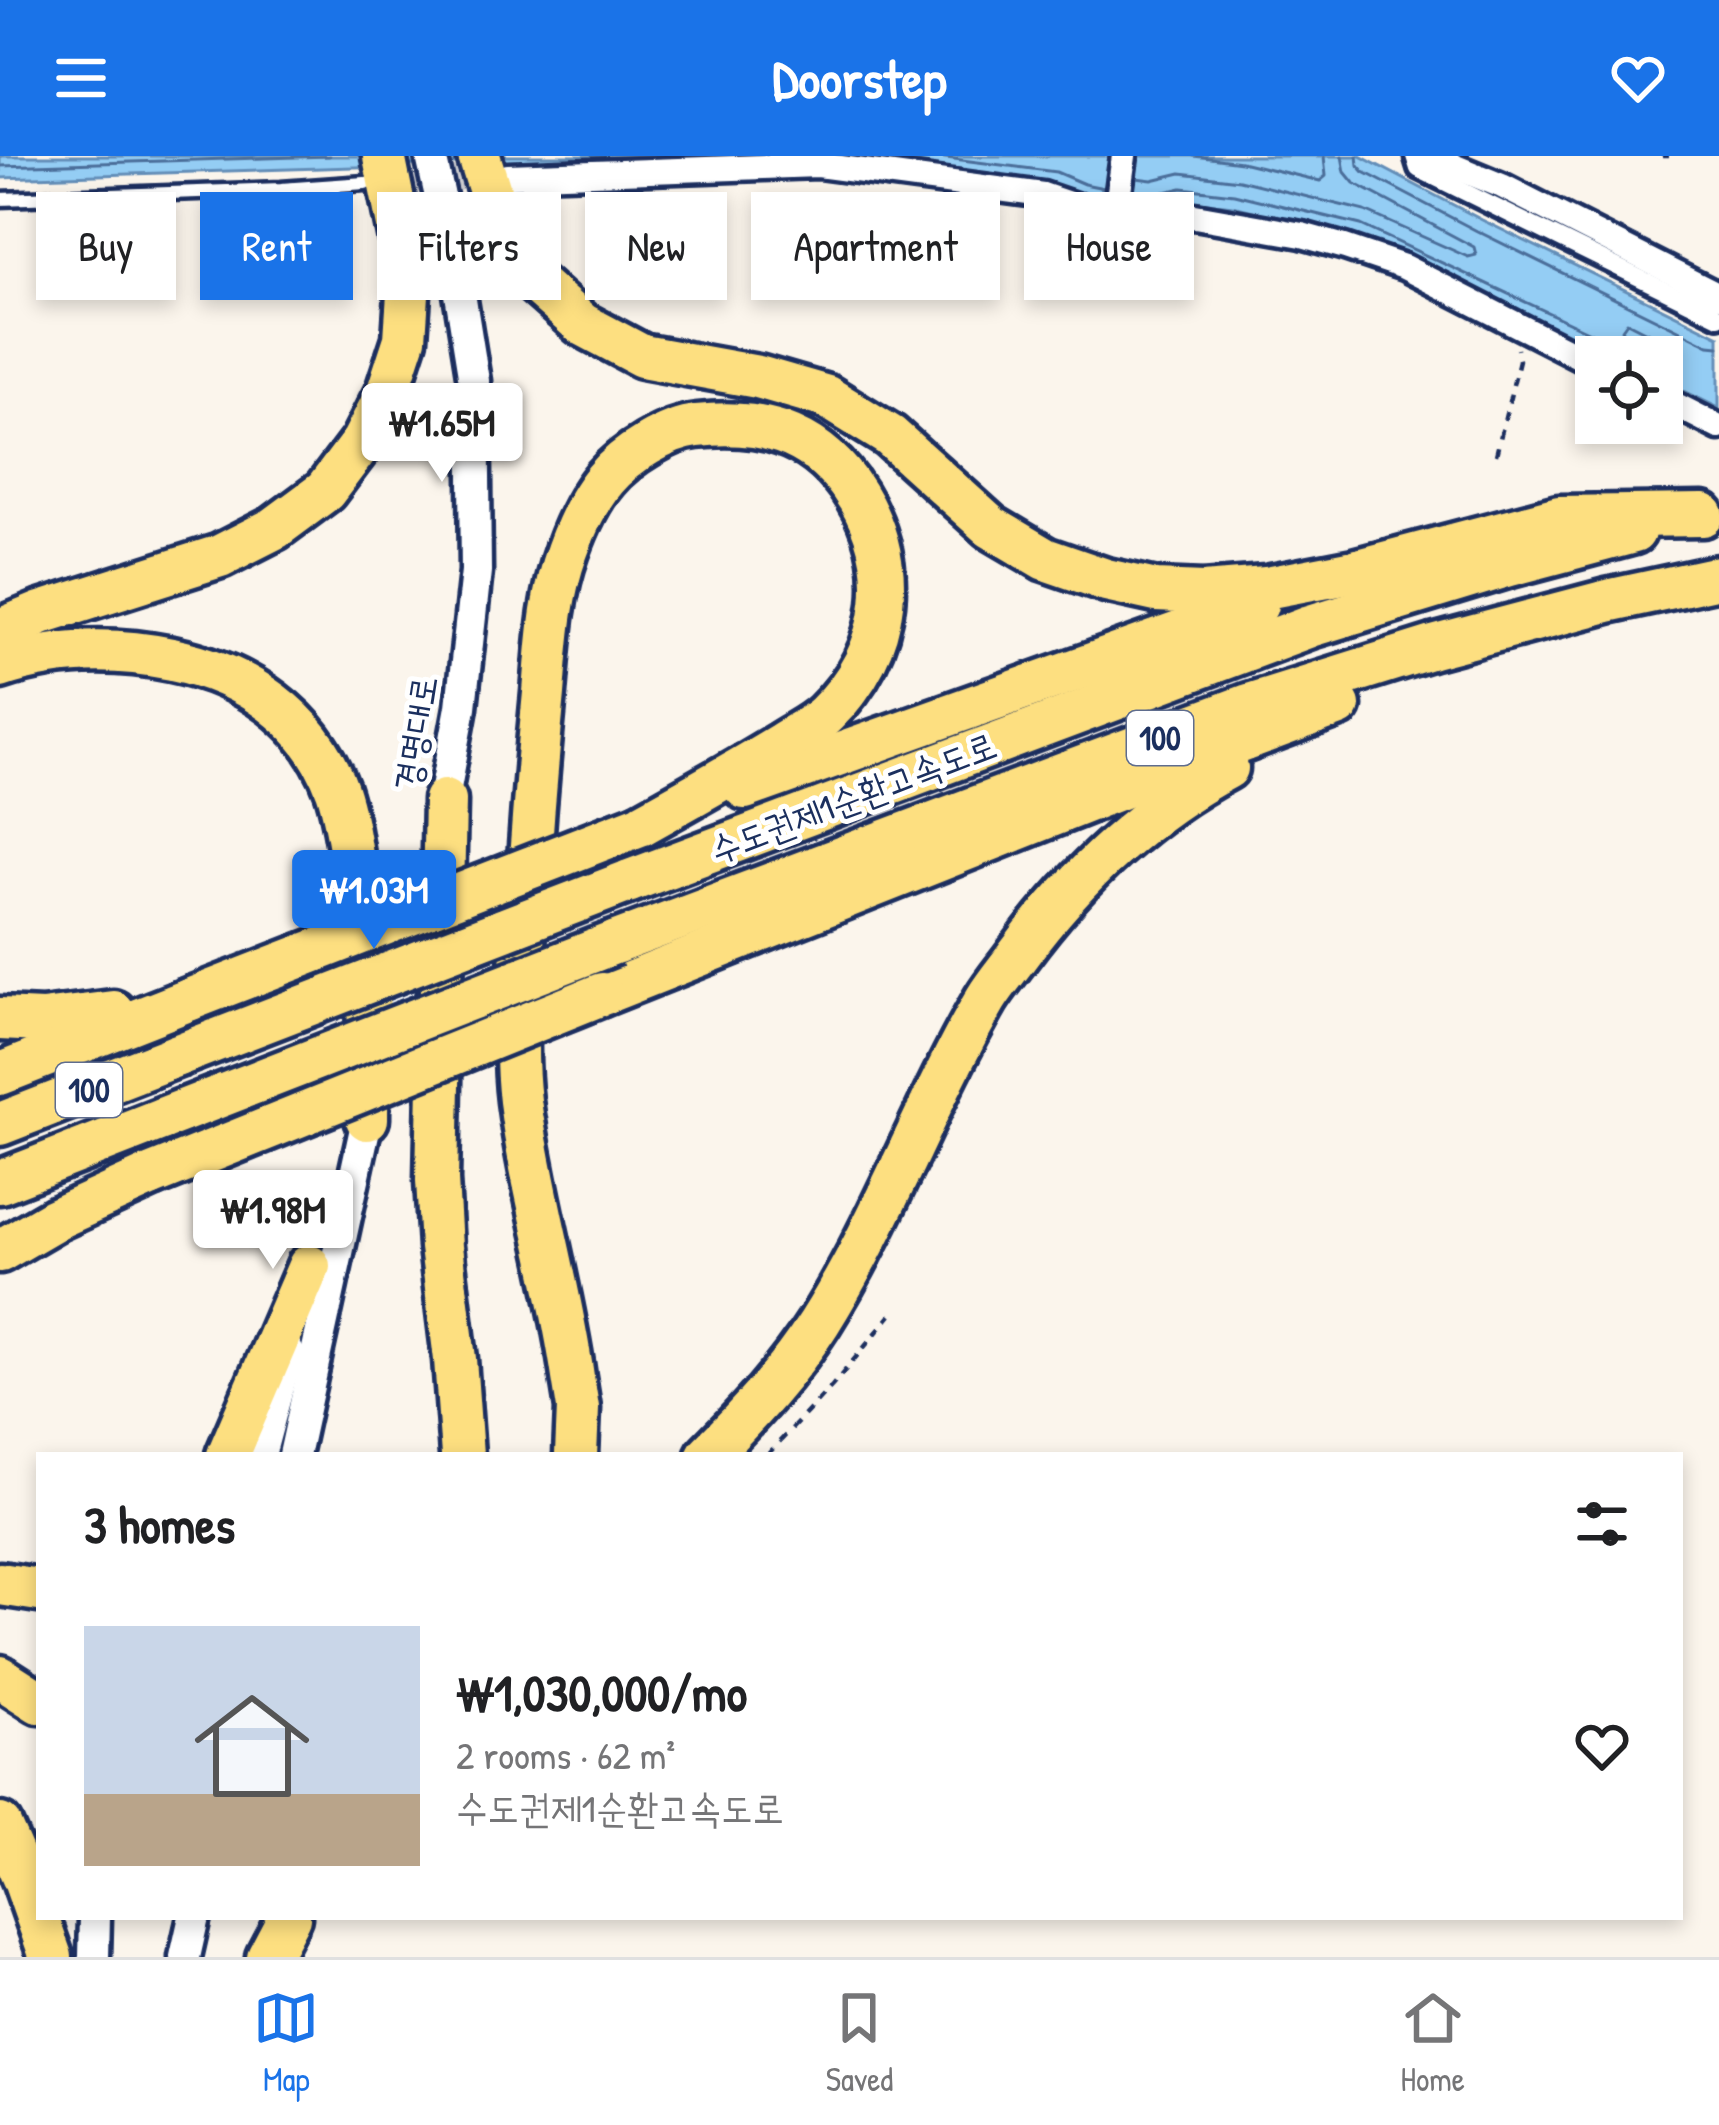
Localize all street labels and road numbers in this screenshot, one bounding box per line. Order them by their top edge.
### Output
street label: 경명대로 [381,672,448,794]
road number: 100 [1127,711,1193,765]
street label: 수도권제1순환고속도로 [703,719,1003,874]
road number: 100 [56,1063,122,1117]

